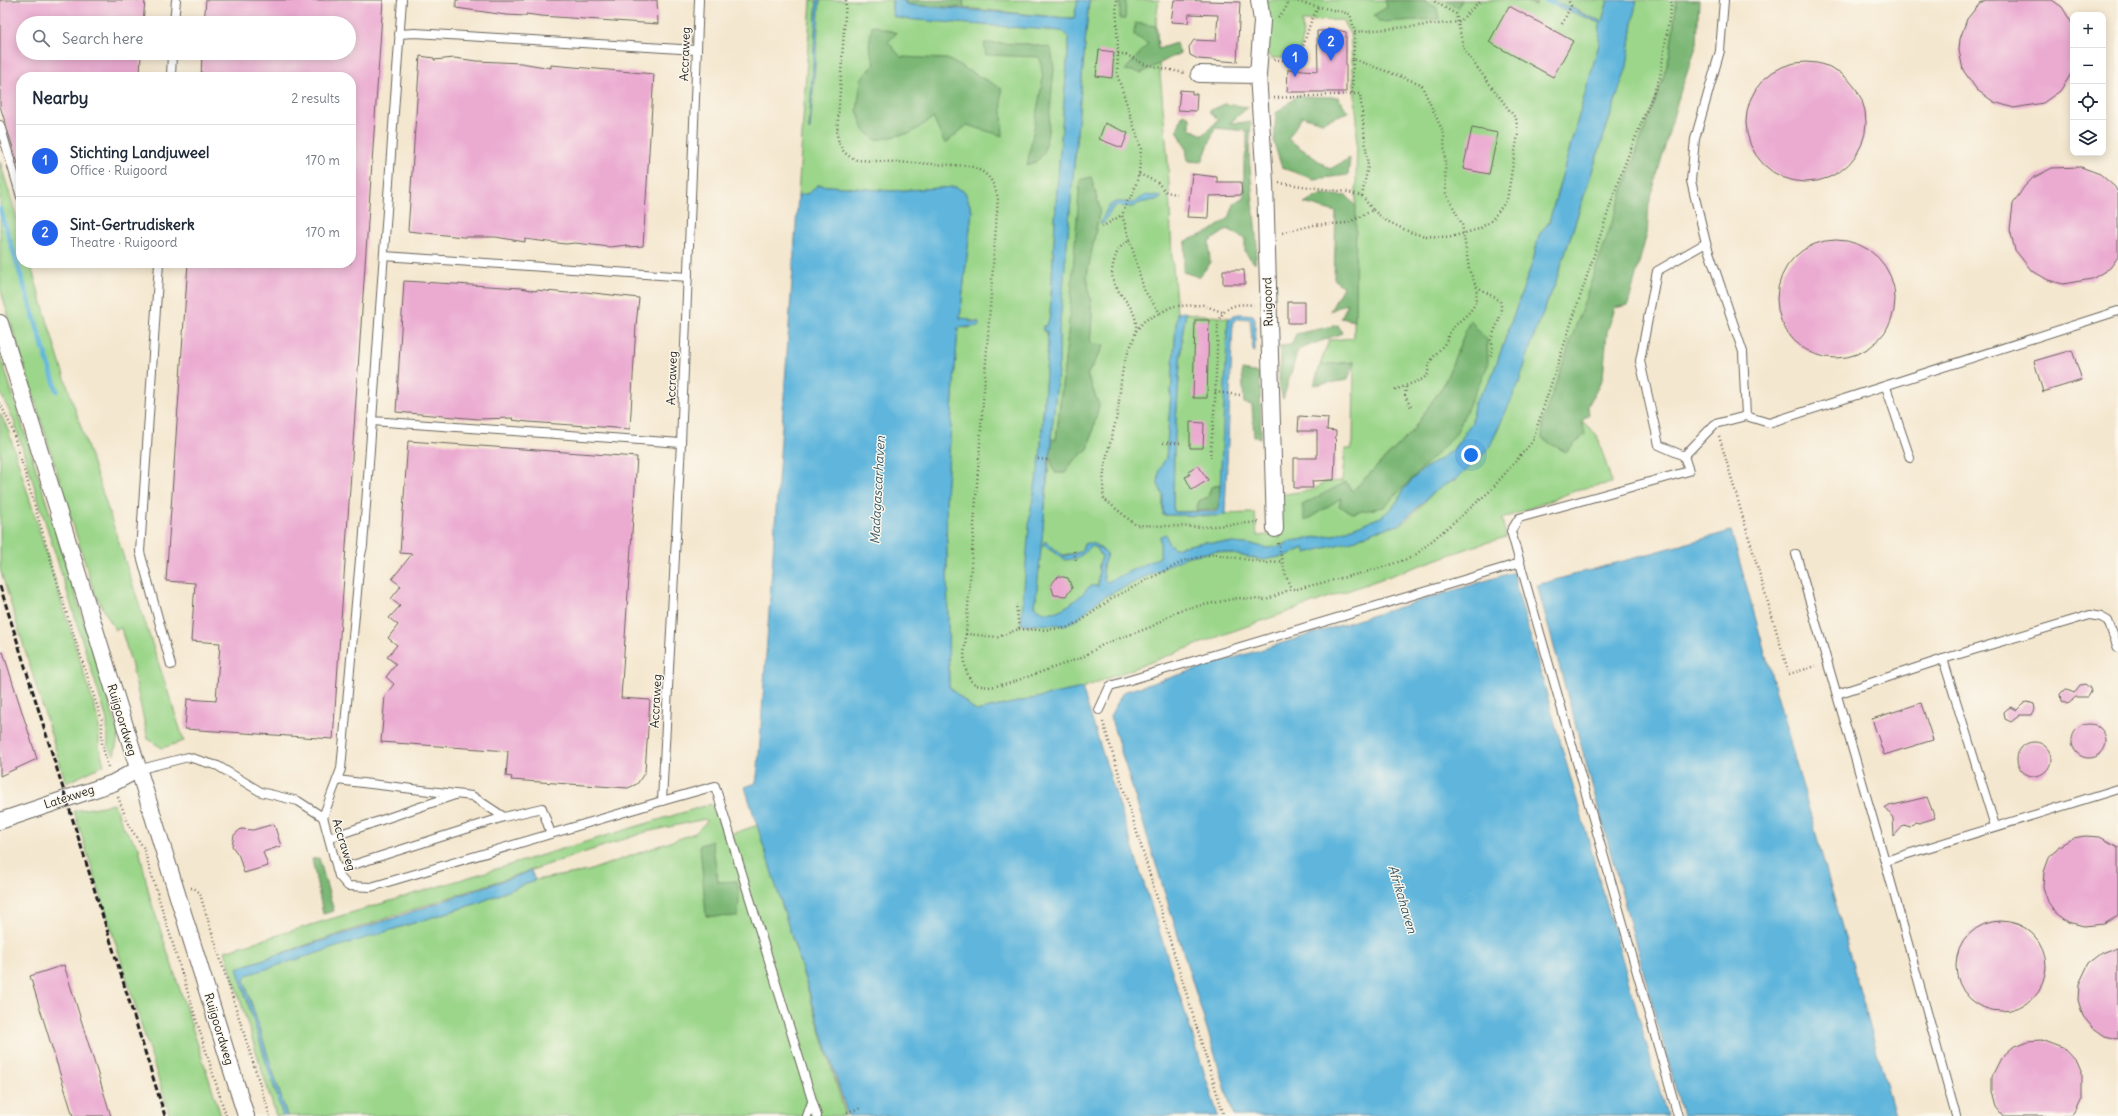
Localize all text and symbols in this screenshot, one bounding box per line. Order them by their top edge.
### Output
map controls [2070,12,2106,156]
button: + [2070,12,2106,48]
search box [16,16,356,60]
icon: search [30,27,52,49]
street label: Accraweg [676,27,693,81]
pin: 2 [1318,28,1344,61]
text: Search here [62,29,143,48]
pin: 1 [1282,44,1308,77]
button: − [2070,48,2106,84]
button: locate [2070,84,2106,120]
text: Nearby [32,87,88,109]
text: 2 results [291,90,340,107]
button: layers [2070,120,2106,156]
text: Stichting Landjuweel [70,143,209,162]
text: 1 [42,152,48,169]
text: 170 m [305,152,340,169]
text: Office · Ruigoord [70,162,167,179]
text: Sint-Gertrudiskerk [70,215,195,234]
text: 2 [41,224,49,241]
text: 170 m [305,224,340,241]
text: Theatre · Ruigoord [70,234,177,251]
street label: Ruigoord [1259,277,1276,327]
street label: Accraweg [663,351,680,405]
water label: Madagascarhaven [866,435,889,545]
your location [1461,445,1481,465]
street label: Accraweg [647,674,664,728]
street label: Ruijgoordweg [104,682,141,758]
street label: Latexweg [42,781,96,812]
street label: Accraweg [329,817,360,873]
water label: Afrikahaven [1384,863,1421,936]
street label: Ruijgoordweg [201,991,238,1067]

